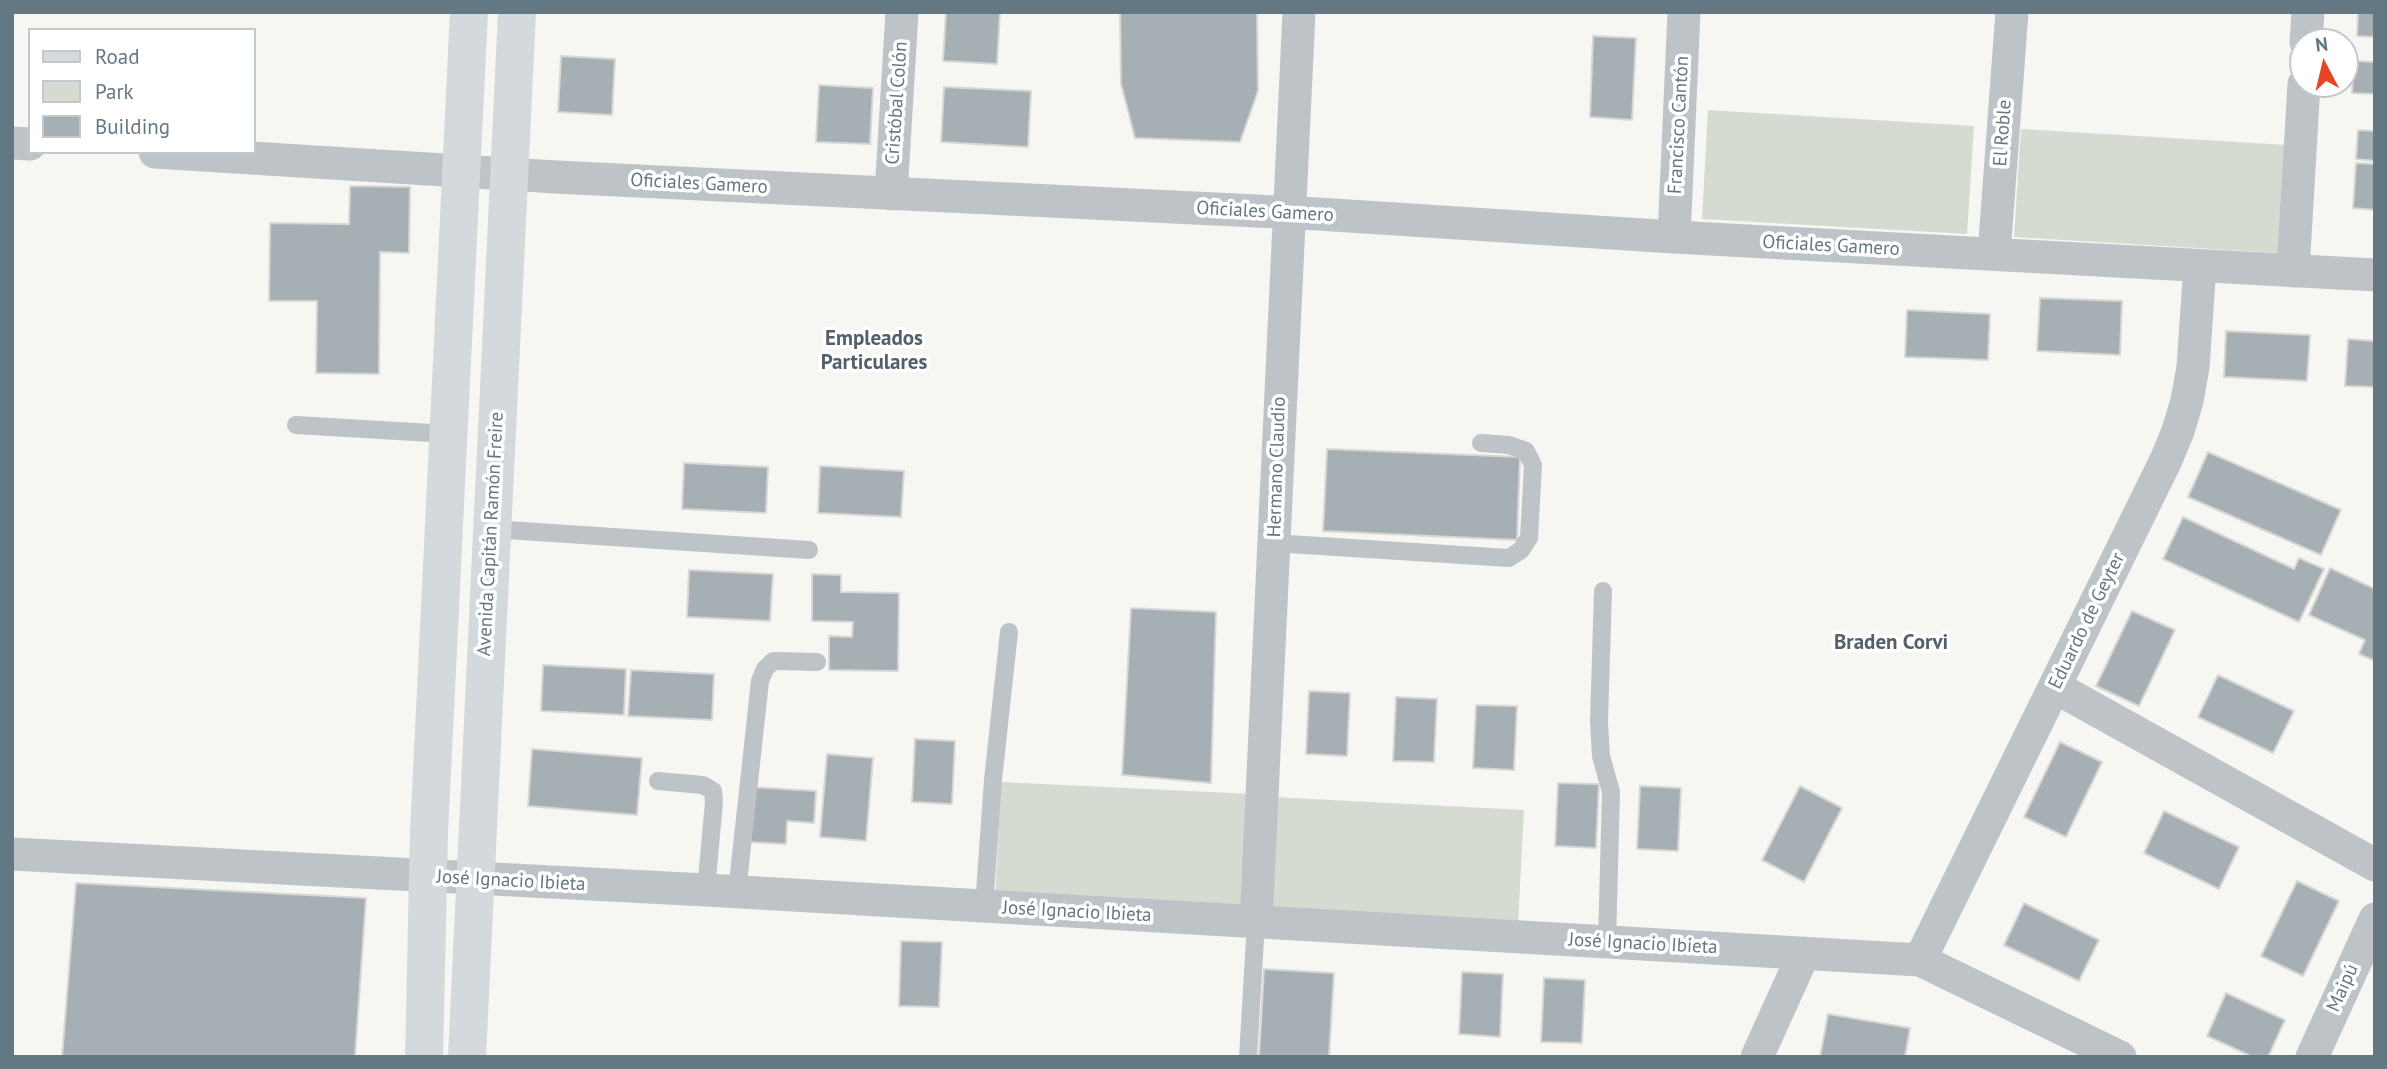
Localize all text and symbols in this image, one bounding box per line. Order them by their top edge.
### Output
legend [28,28,256,154]
north arrow [2289,28,2359,98]
text: N [2314,31,2329,57]
street label: Cristóbal Colón [881,41,913,165]
text: Road [95,43,139,70]
street label: Francisco Cantón [1664,55,1694,195]
text: Park [95,78,134,105]
street label: El Roble [1989,99,2017,167]
text: Building [95,113,170,140]
street label: Oficiales Gamero [630,169,768,199]
street label: Oficiales Gamero [1196,197,1334,227]
street label: Oficiales Gamero [1762,231,1900,261]
district label: Empleados Particulares [821,326,927,376]
street label: Hermano Claudio [1263,396,1291,538]
street label: Avenida Capitán Ramón Freire [473,411,509,657]
street label: Eduardo de Geyter [2044,549,2130,693]
district label: Braden Corvi [1834,630,1948,656]
street label: José Ignacio Ibieta [436,866,586,896]
street label: José Ignacio Ibieta [1002,897,1152,927]
street label: José Ignacio Ibieta [1568,929,1718,959]
street label: Maipú [2322,960,2364,1016]

